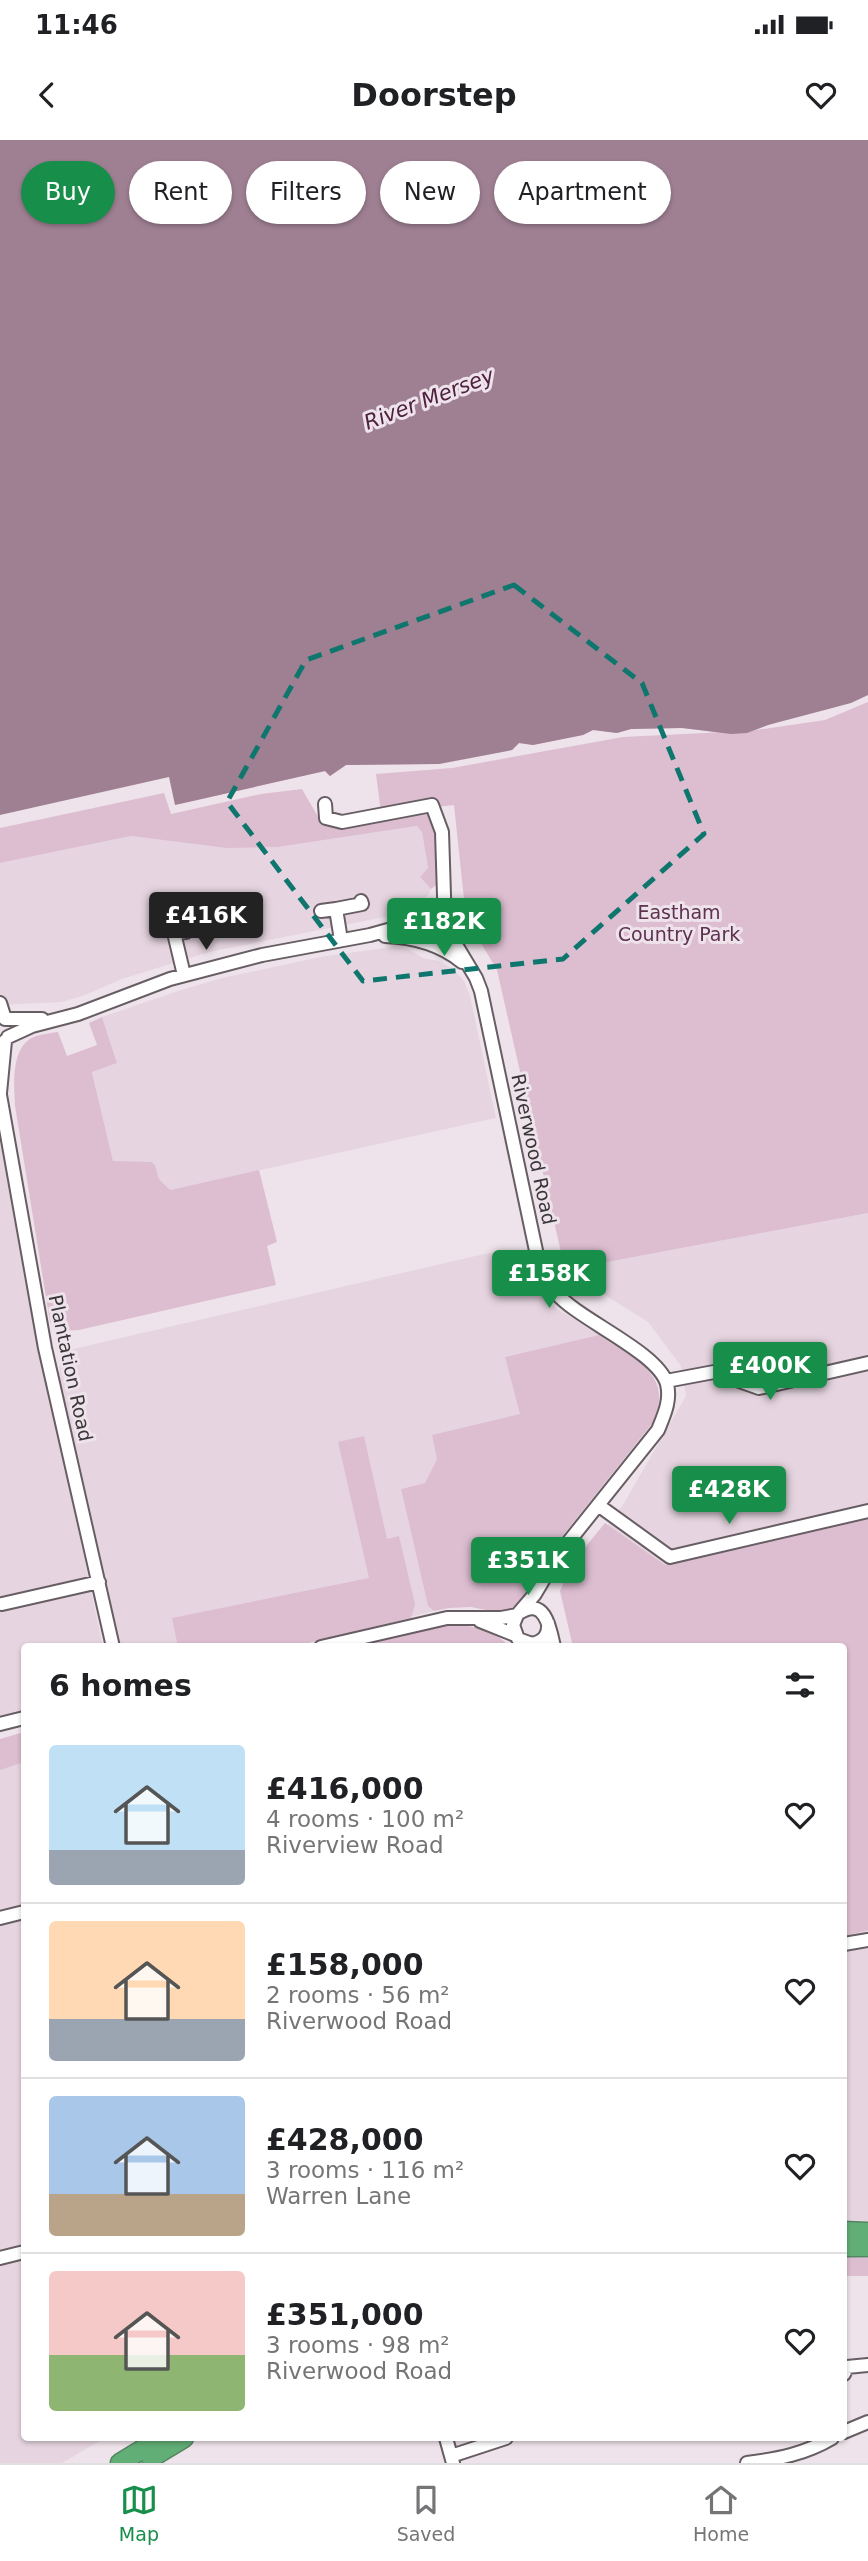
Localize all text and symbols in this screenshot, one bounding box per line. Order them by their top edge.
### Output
text: 11:46 [35,10,118,40]
icon: back [28,76,66,114]
text: Doorstep [351,76,517,114]
icon: heart [802,76,840,114]
chip: Buy [21,161,115,224]
chip: Rent [129,161,232,224]
chip: Filters [246,161,366,224]
chip: New [380,161,480,224]
chip: Apartment [494,161,671,224]
water label: River Mersey [361,363,498,435]
pin: £416K [157,892,255,952]
pin: £182K [395,898,493,958]
park label: Eastham Country Park [618,901,740,945]
text: £416K [165,902,247,928]
text: £182K [403,908,485,934]
street label: Riverwood Road [507,1071,561,1227]
pin: £158K [500,1250,598,1310]
text: £158K [508,1260,590,1286]
street label: Plantation Road [45,1293,97,1443]
pin: £400K [721,1342,819,1402]
text: £400K [729,1352,811,1378]
pin: £428K [680,1466,778,1526]
text: £428K [688,1476,770,1502]
pin: £351K [479,1538,577,1597]
text: £351K [487,1547,569,1573]
icon: filters [781,1666,819,1704]
text: 6 homes [49,1668,192,1703]
text: £416,000 [266,1771,424,1806]
icon: home [105,1773,189,1857]
icon: heart [781,1796,819,1834]
text: 4 rooms · 100 m² [266,1806,464,1832]
text: Riverview Road [266,1832,444,1858]
text: £158,000 [266,1947,424,1982]
icon: home [105,1949,189,2033]
icon: heart [781,1972,819,2010]
text: 2 rooms · 56 m² [266,1982,450,2008]
text: Riverwood Road [266,2008,452,2034]
text: £428,000 [266,2122,424,2157]
icon: home [105,2124,189,2208]
icon: heart [781,2147,819,2185]
text: 3 rooms · 116 m² [266,2157,464,2183]
text: Warren Lane [266,2183,411,2209]
text: £351,000 [266,2297,424,2332]
icon: home [105,2299,189,2383]
icon: heart [781,2322,819,2360]
text: 3 rooms · 98 m² [266,2332,450,2358]
text: Riverwood Road [266,2358,452,2384]
tab: Map [119,2481,159,2545]
tab: Saved [397,2481,455,2545]
tab: Home [693,2481,749,2545]

